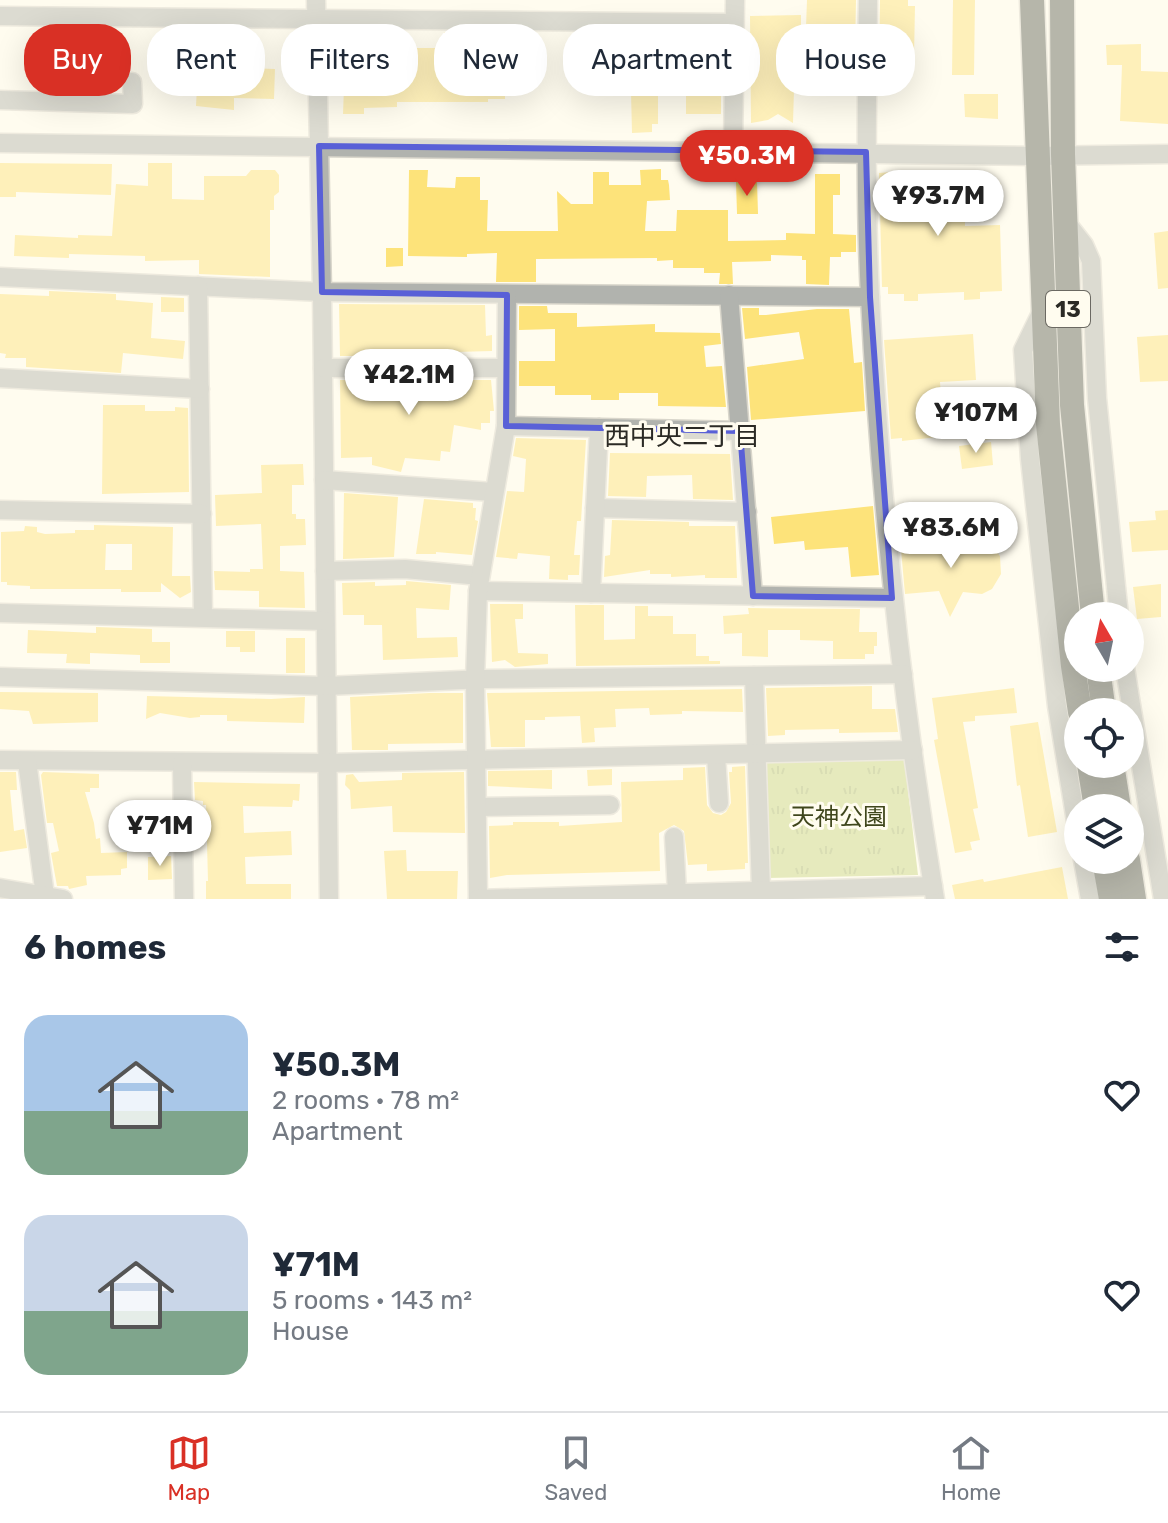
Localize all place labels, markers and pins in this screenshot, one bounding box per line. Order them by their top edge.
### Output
pin: ¥50.3M [682,130,812,198]
pin: ¥93.7M [873,170,1003,238]
pin: ¥42.1M [344,349,474,417]
pin: ¥107M [920,387,1032,455]
pin: ¥83.6M [886,502,1016,570]
pin: ¥71M [113,800,207,868]

